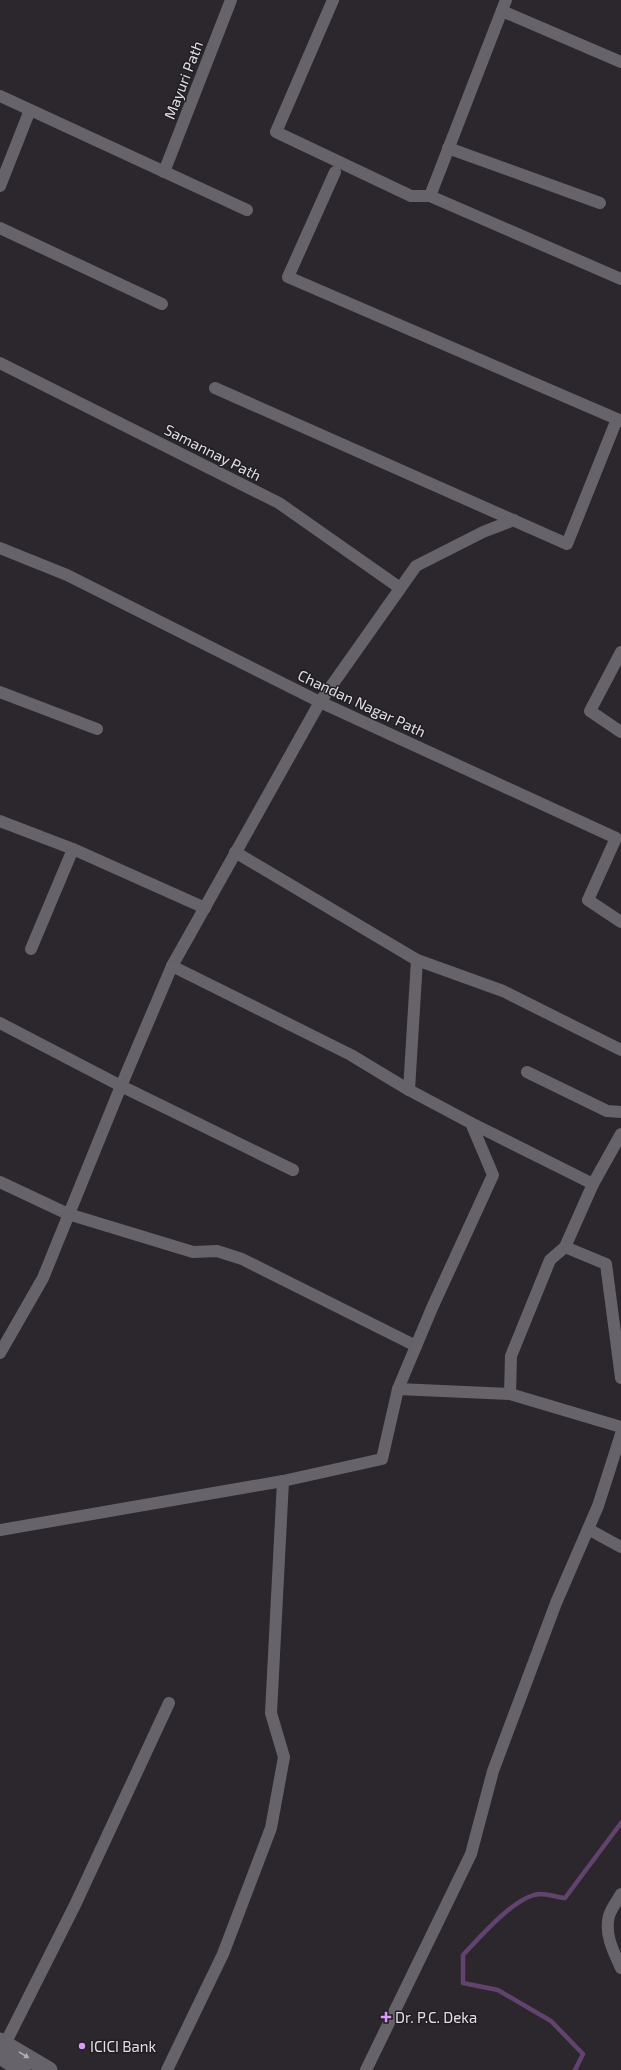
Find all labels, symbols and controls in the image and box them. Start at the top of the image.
street label: Mayuri Path [160,38,206,122]
street label: Samannay Path [162,420,264,484]
street label: Chandan Nagar Path [295,665,429,741]
place label: Dr. P.C. Deka [395,2008,477,2026]
marker: Dr. P.C. Deka [380,2011,392,2023]
place label: ICICI Bank [90,2037,156,2055]
marker: ICICI Bank [77,2041,87,2051]
one-way arrow [18,2052,30,2059]

